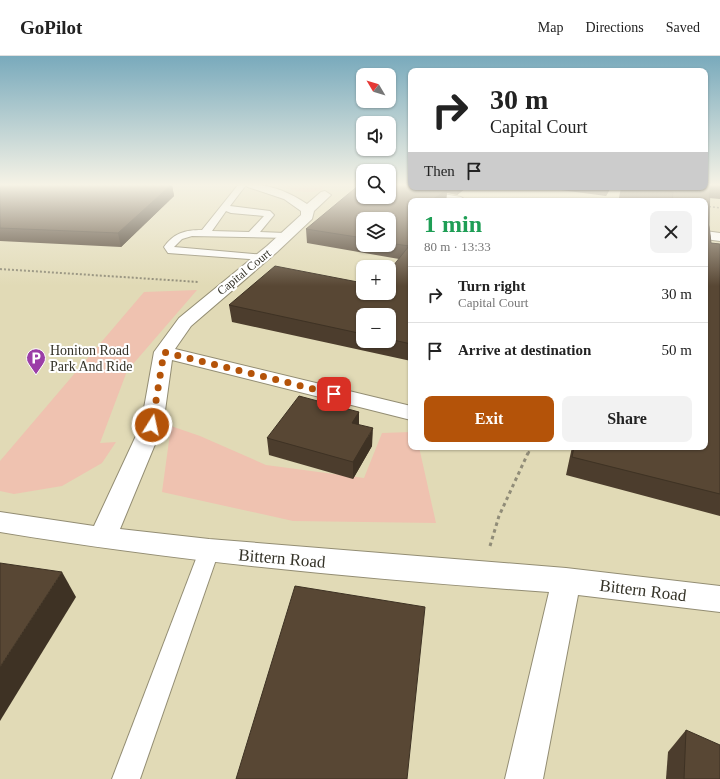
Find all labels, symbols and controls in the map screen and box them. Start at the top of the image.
text: GoPilot [20,17,82,38]
text: Map [538,20,563,35]
text: Directions [585,20,644,35]
text: Saved [666,20,700,35]
north arrow [356,68,396,108]
map controls [356,68,396,348]
icon: right [424,84,476,136]
text: 30 m [490,84,548,115]
button: sound [356,116,396,156]
text: Capital Court [490,117,588,137]
icon: arrive [463,160,485,182]
text: Then [424,163,455,179]
button: search [356,164,396,204]
text: 1 min [424,211,482,237]
button: close [650,211,692,253]
button: layers [356,212,396,252]
text: 80 m · 13:33 [424,239,491,254]
street label: Capital Court [214,246,274,298]
button: + [356,260,396,300]
text: Turn right [458,278,525,294]
icon: right [424,284,446,306]
text: 30 m [662,286,692,302]
text: Capital Court [458,295,528,310]
button: − [356,308,396,348]
icon: arrive [424,340,446,362]
text: Arrive at destination [458,342,591,358]
text: 50 m [662,342,692,358]
place label: Honiton Road Park And Ride [50,343,132,374]
parking icon: Honiton Road Park And Ride [25,347,47,375]
pin [317,377,351,411]
icon: arrive [323,383,345,405]
button: Exit [424,396,554,442]
button: Share [562,396,692,442]
position arrow [131,404,173,446]
street label: Bittern Road [238,545,327,572]
street label: Bittern Road [598,576,688,605]

